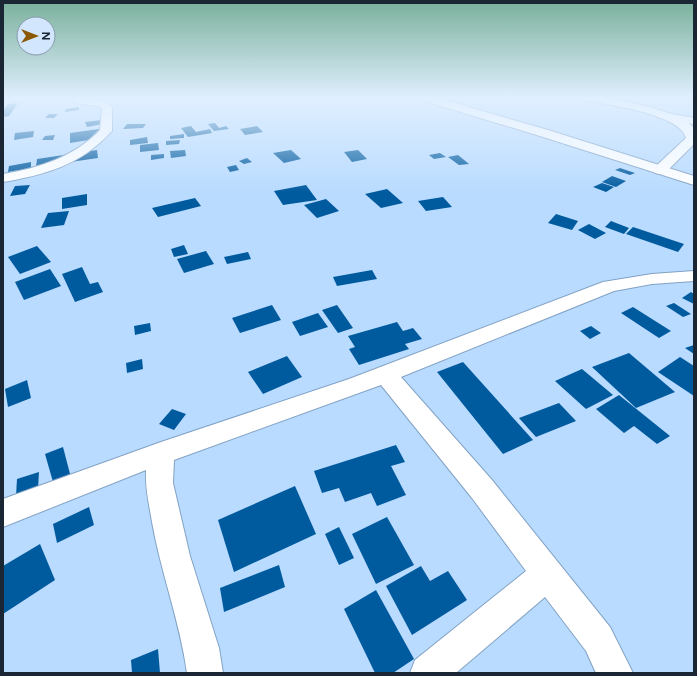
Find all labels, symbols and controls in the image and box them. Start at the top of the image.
north arrow [16,16,56,56]
text: N [39,32,52,40]

